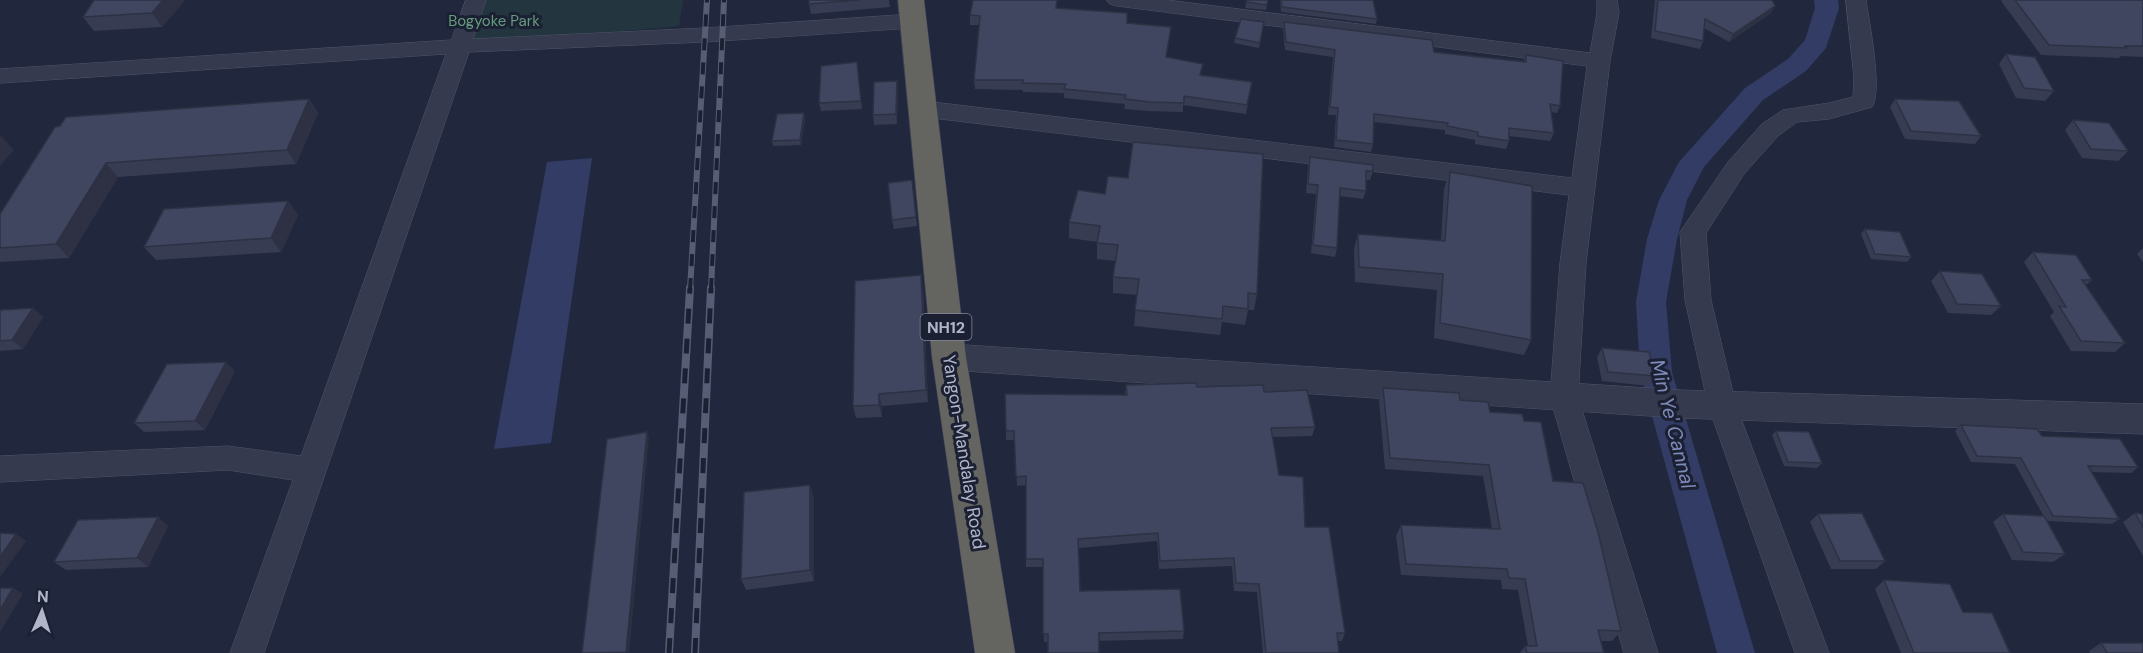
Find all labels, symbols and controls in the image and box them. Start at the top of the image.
park label: Bogyoke Park [448,11,540,31]
road number: NH12 [920,314,972,340]
street label: Yangon-Mandalay Road [937,353,991,551]
water label: Min Ye' Cannal [1644,357,1702,492]
north arrow [12,581,72,641]
text: N [36,586,49,607]

